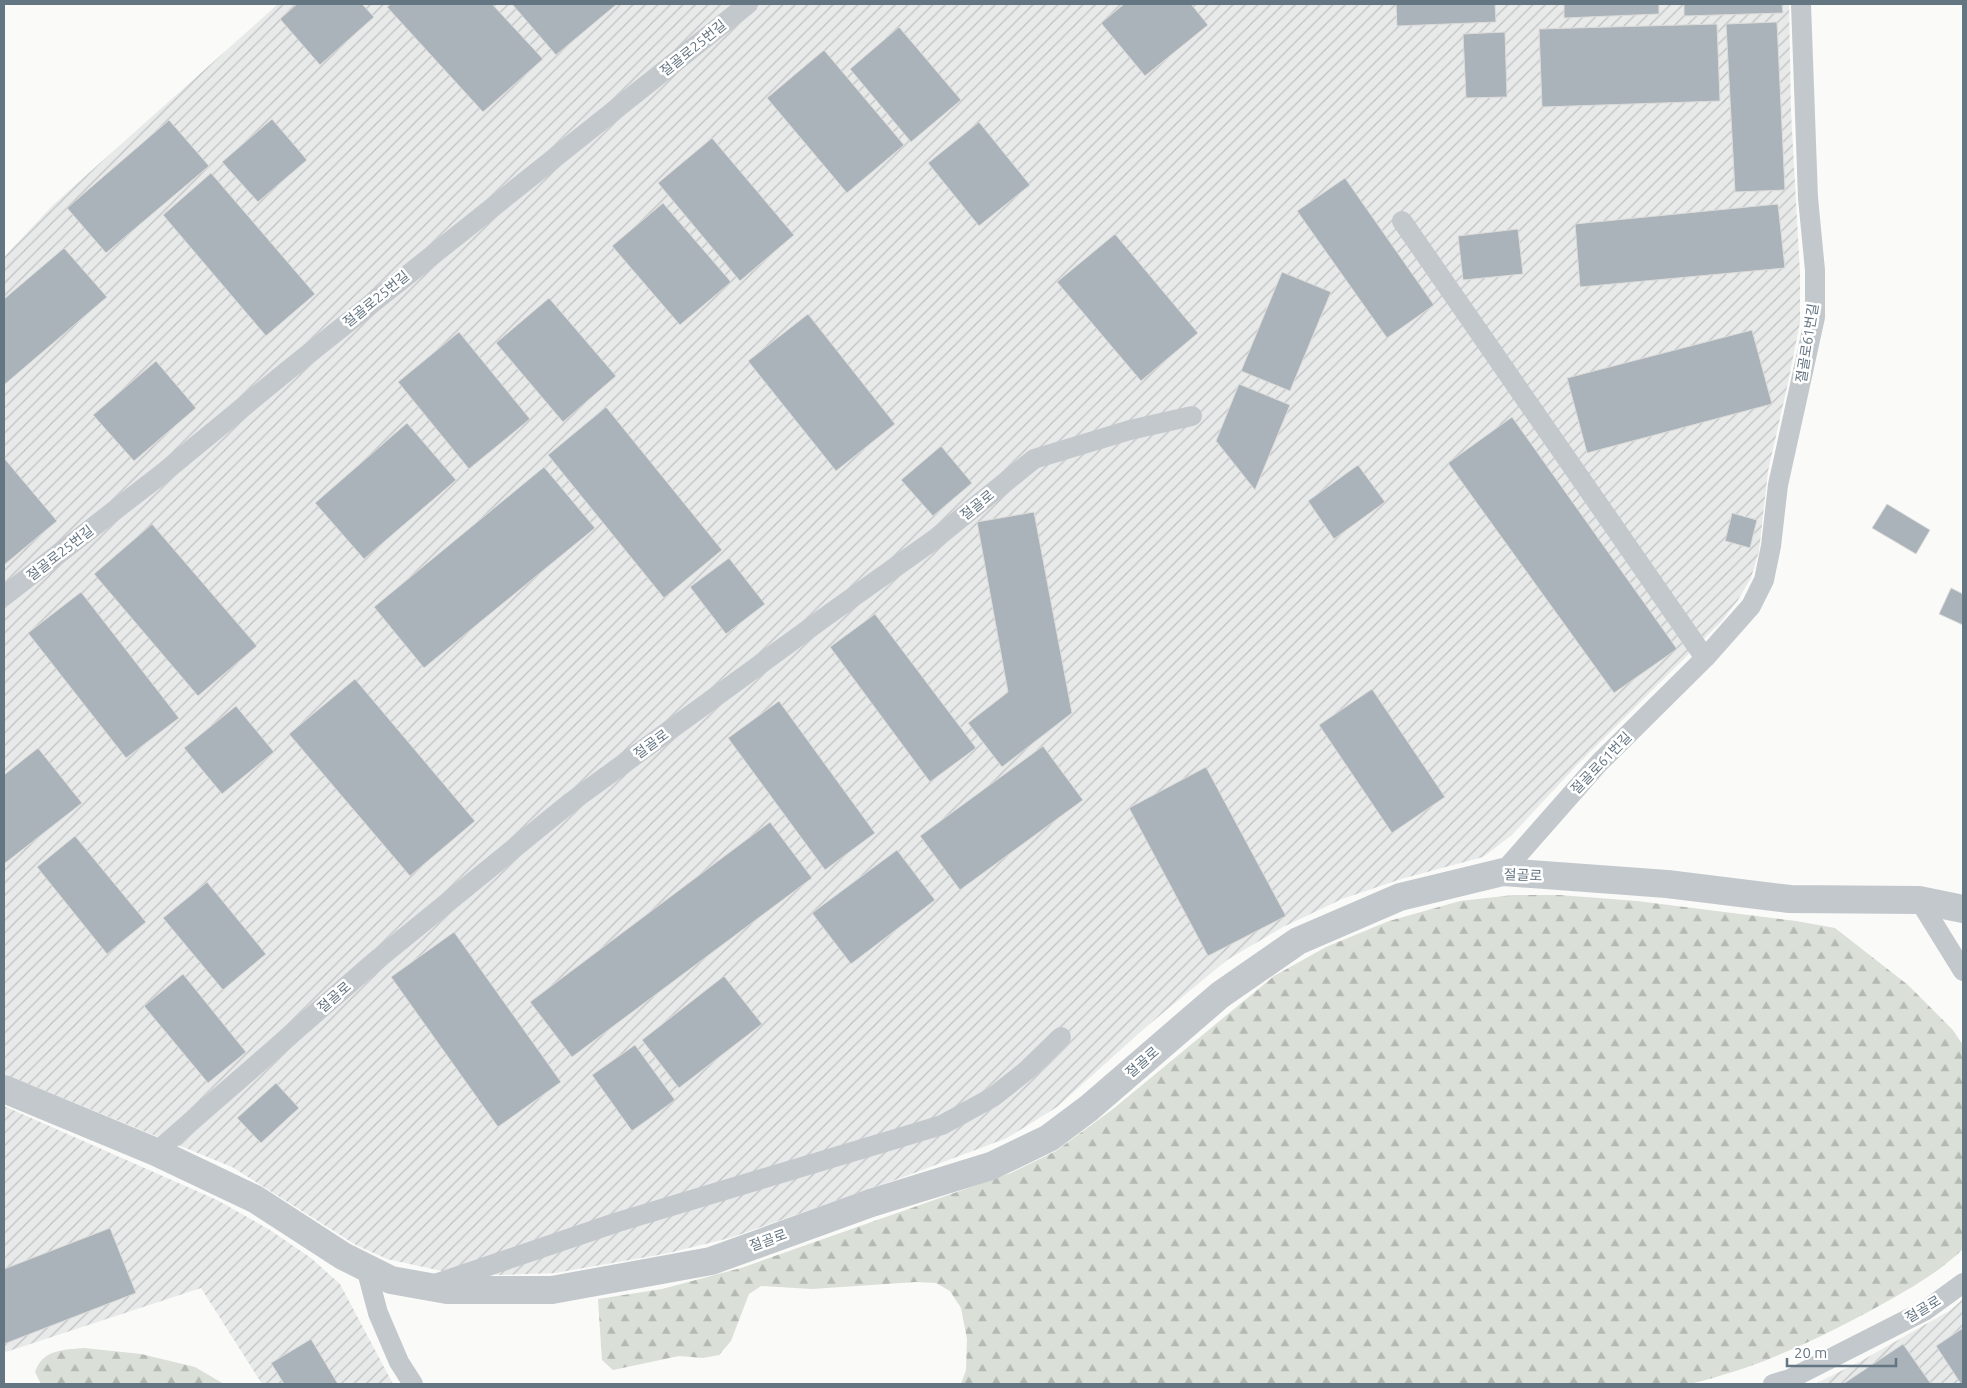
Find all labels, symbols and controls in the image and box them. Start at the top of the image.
street label: 절골로25번길 [657,17,729,79]
street label: 절골로25번길 [340,268,412,330]
street label: 절골로61번길 [1793,302,1821,384]
street label: 절골로 [957,487,997,523]
street label: 절골로25번길 [23,522,97,584]
street label: 절골로 [631,726,671,762]
street label: 절골로61번길 [1567,729,1635,797]
street label: 절골로 [1503,866,1543,884]
street label: 절골로 [314,978,354,1016]
street label: 절골로 [1122,1043,1162,1081]
street label: 절골로 [747,1226,789,1254]
street label: 절골로 [1902,1292,1944,1326]
scale bar [1787,1336,1896,1368]
text: 20 m [1794,1344,1827,1361]

